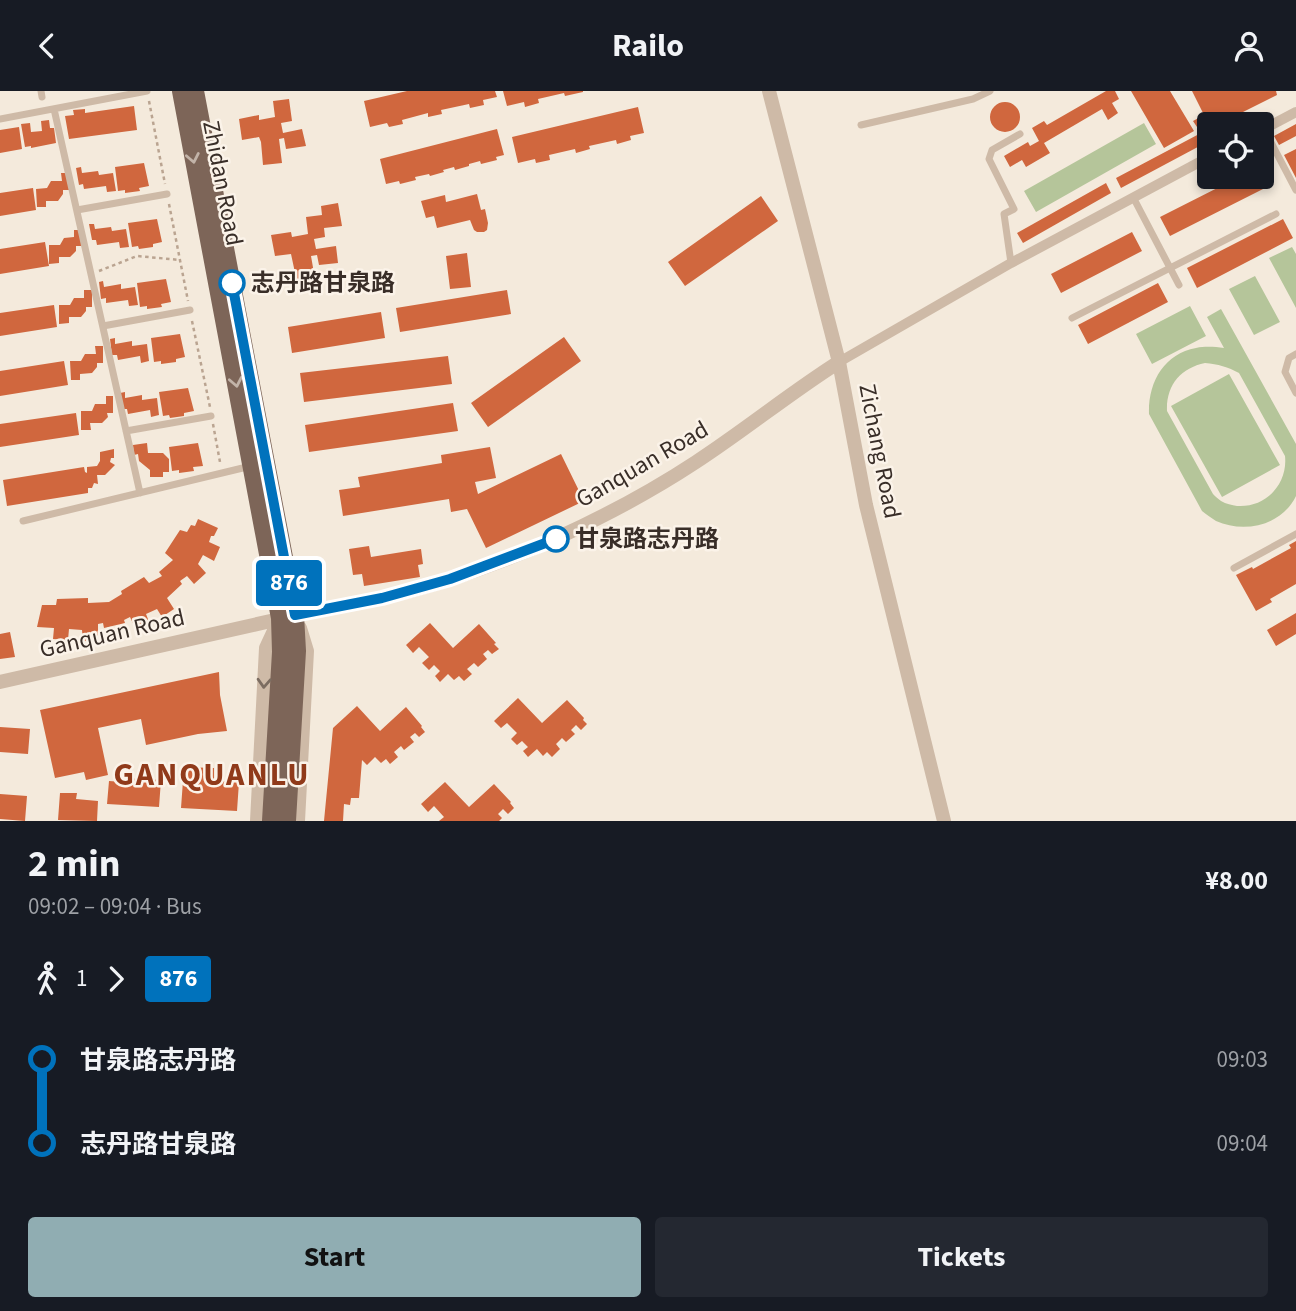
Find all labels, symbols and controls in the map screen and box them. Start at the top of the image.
text: Railo [612,23,684,69]
icon: back [28,27,66,65]
icon: person [1230,27,1268,65]
map controls [1197,112,1274,189]
button: locate [1197,112,1274,189]
street label: Zhidan Road [193,118,252,249]
one-way arrow [185,152,200,164]
place label: 志丹路甘泉路 [251,266,395,301]
marker: 志丹路甘泉路 [219,270,245,296]
one-way arrow [227,376,242,388]
street label: Zichang Road [849,381,910,521]
street label: Ganquan Road [569,412,715,517]
place label: 甘泉路志丹路 [575,522,719,557]
marker: 甘泉路志丹路 [543,526,569,552]
line badge: 876 [249,560,329,606]
text: 876 [270,565,308,600]
street label: Ganquan Road [36,600,188,667]
one-way arrow [256,678,271,689]
district label: GANQUANLU [114,752,310,798]
text: 2 min [28,837,120,891]
text: ¥8.00 [1205,862,1268,899]
text: 09:02 – 09:04 · Bus [28,890,202,923]
icon: walk [28,960,66,998]
icon: forward [97,960,135,998]
text: 876 [159,961,197,996]
text: 1 [76,962,87,995]
text: 甘泉路志丹路 [80,1042,236,1079]
text: 09:03 [1217,1043,1268,1076]
text: 志丹路甘泉路 [80,1126,236,1163]
text: 09:04 [1217,1127,1268,1160]
button: Start [28,1217,641,1297]
button: Tickets [655,1217,1268,1297]

